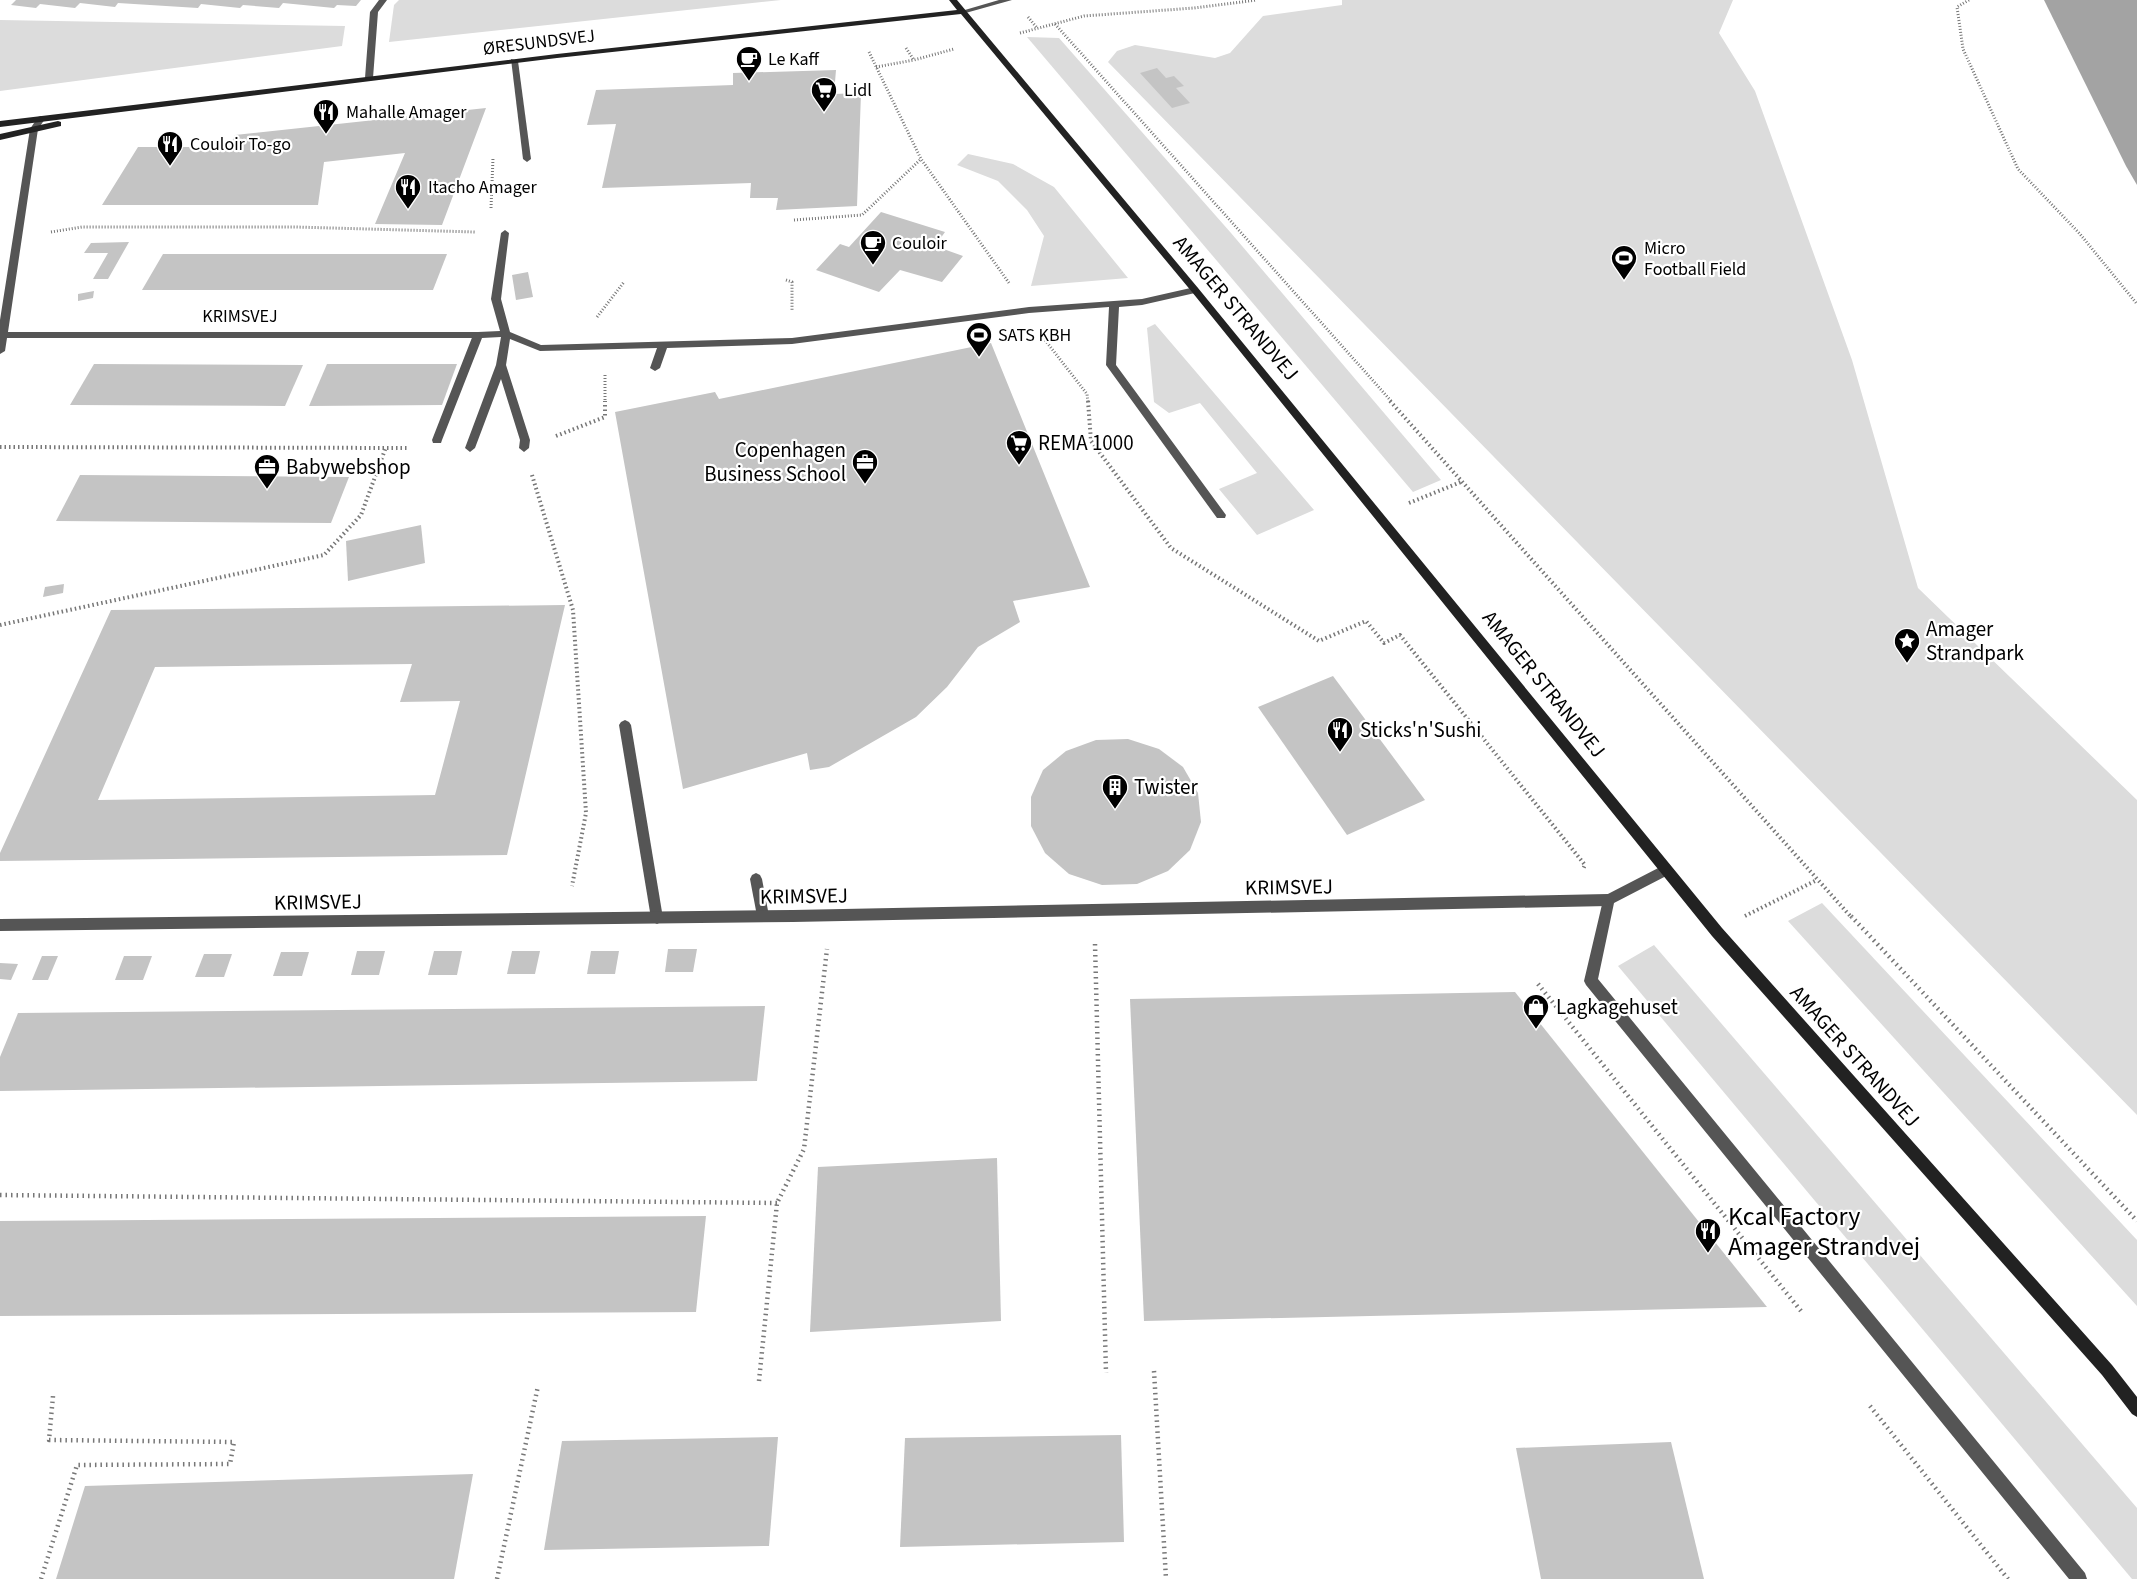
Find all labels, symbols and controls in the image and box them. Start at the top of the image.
street label: ØRESUNDSVEJ [482,23,596,62]
cafe icon: Le Kaff [734,44,764,82]
place label: Le Kaff [768,47,820,72]
supermarket icon: Lidl [809,75,839,113]
place label: Lidl [844,78,872,103]
restaurant icon: Mahalle Amager [311,97,341,135]
place label: Mahalle Amager [346,100,467,125]
restaurant icon: Couloir To-go [155,129,185,167]
place label: Couloir To-go [190,132,291,157]
restaurant icon: Itacho Amager [393,172,423,210]
place label: Itacho Amager [428,175,537,200]
cafe icon: Couloir [858,228,888,266]
street label: AMAGER STRANDVEJ [1166,229,1306,387]
place label: Couloir [892,231,948,256]
place label: Micro Football Field [1644,236,1746,282]
sports icon: Micro Football Field [1609,243,1639,281]
street label: KRIMSVEJ [202,304,278,329]
sports icon: SATS KBH [964,320,994,358]
place label: SATS KBH [998,323,1071,348]
supermarket icon: REMA 1000 [1004,428,1034,466]
place label: REMA 1000 [1038,428,1134,458]
place label: Copenhagen Business School [704,435,846,489]
office icon: Copenhagen Business School [850,447,880,485]
office icon: Babywebshop [252,452,282,490]
place label: Babywebshop [286,452,411,482]
street label: AMAGER STRANDVEJ [1475,604,1613,764]
place label: Amager Strandpark [1926,614,2025,668]
place icon: Amager Strandpark [1892,626,1922,664]
restaurant icon: Sticks'n'Sushi [1325,715,1355,753]
place label: Sticks'n'Sushi [1360,715,1482,745]
building icon: Twister [1100,772,1130,810]
place label: Twister [1134,772,1198,802]
street label: KRIMSVEJ [1245,871,1333,903]
street label: KRIMSVEJ [760,880,848,912]
street label: KRIMSVEJ [274,886,362,918]
street label: AMAGER STRANDVEJ [1783,978,1927,1134]
shop icon: Lagkagehuset [1521,992,1551,1030]
place label: Lagkagehuset [1556,992,1678,1022]
place label: Kcal Factory Amager Strandvej [1728,1198,1920,1265]
restaurant icon: Kcal Factory Amager Strandvej [1693,1216,1723,1254]

